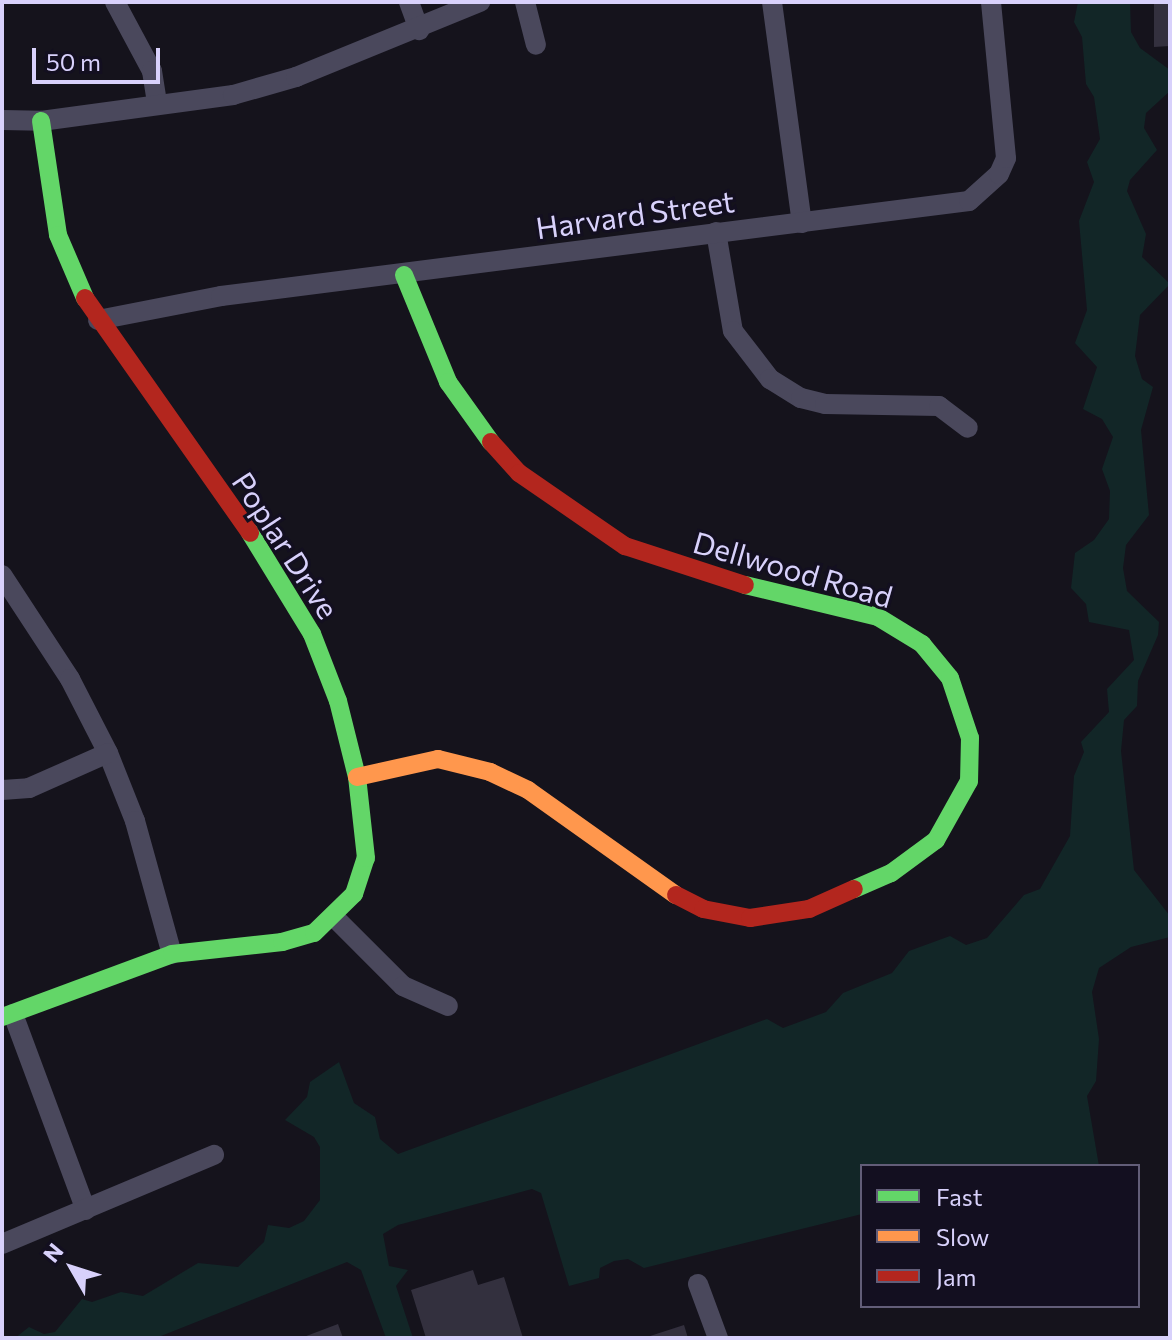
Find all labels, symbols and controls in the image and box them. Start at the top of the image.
scale bar [36,32,164,82]
text: 50 m [46,47,101,76]
street label: Harvard Street [533,182,737,246]
street label: Poplar Drive [225,465,347,625]
street label: Dellwood Road [689,523,897,615]
legend [860,1164,1140,1308]
text: Fast [936,1182,983,1211]
text: Slow [936,1222,989,1251]
north arrow [32,1228,112,1308]
text: N [37,1238,69,1267]
text: Jam [936,1262,976,1291]

